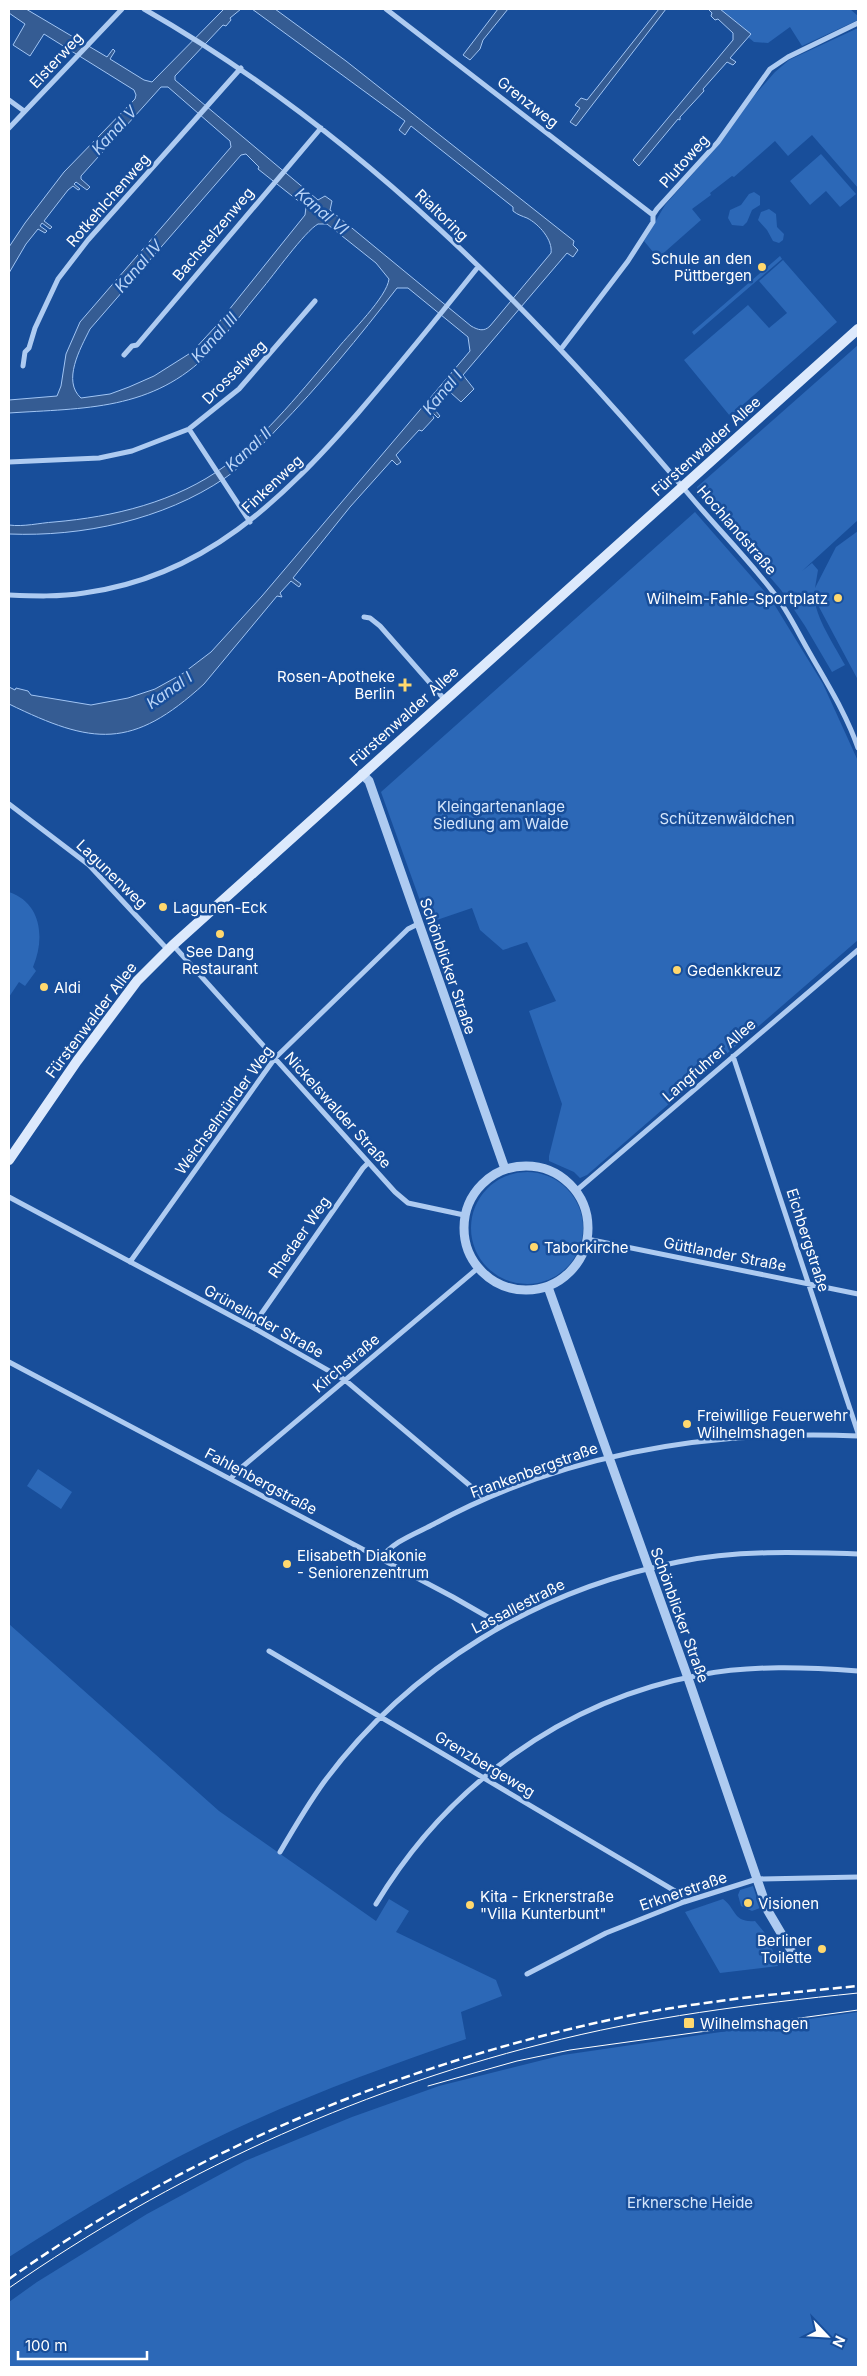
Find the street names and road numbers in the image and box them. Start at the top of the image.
street label: Elsterweg [25,28,87,92]
street label: Grenzweg [494,72,562,132]
street label: Plutoweg [655,130,713,192]
street label: Rotkehlchenweg [62,149,154,251]
street label: Bachstelzenweg [168,183,258,285]
street label: Rialtoring [411,185,473,245]
street label: Drosselweg [198,336,270,408]
street label: Fürstenwalder Allee [647,392,765,500]
street label: Finkenweg [237,451,307,517]
street label: Hochlandstraße [693,481,781,579]
street label: Fürstenwalder Allee [345,662,463,770]
street label: Lagunenweg [73,835,151,913]
street label: Schönblicker Straße [416,895,480,1037]
street label: Fürstenwalder Allee [41,958,141,1082]
street label: Langfuhrer Allee [658,1014,760,1106]
street label: Weichselmünder Weg [171,1042,277,1178]
street label: Nickelswalder Straße [281,1048,395,1172]
street label: Eichbergstraße [782,1186,834,1294]
street label: Rhedaer Weg [264,1192,334,1282]
street label: Güttlander Straße [662,1233,788,1275]
street label: Grünelinder Straße [201,1280,327,1362]
street label: Kirchstraße [309,1329,383,1397]
street label: Frankenbergstraße [468,1438,600,1502]
street label: Fahlenbergstraße [202,1443,320,1519]
street label: Schönblicker Straße [647,1545,713,1685]
street label: Lassallestraße [468,1574,568,1638]
street label: Grenzbergeweg [431,1727,539,1801]
street label: Erknerstraße [637,1867,729,1915]

